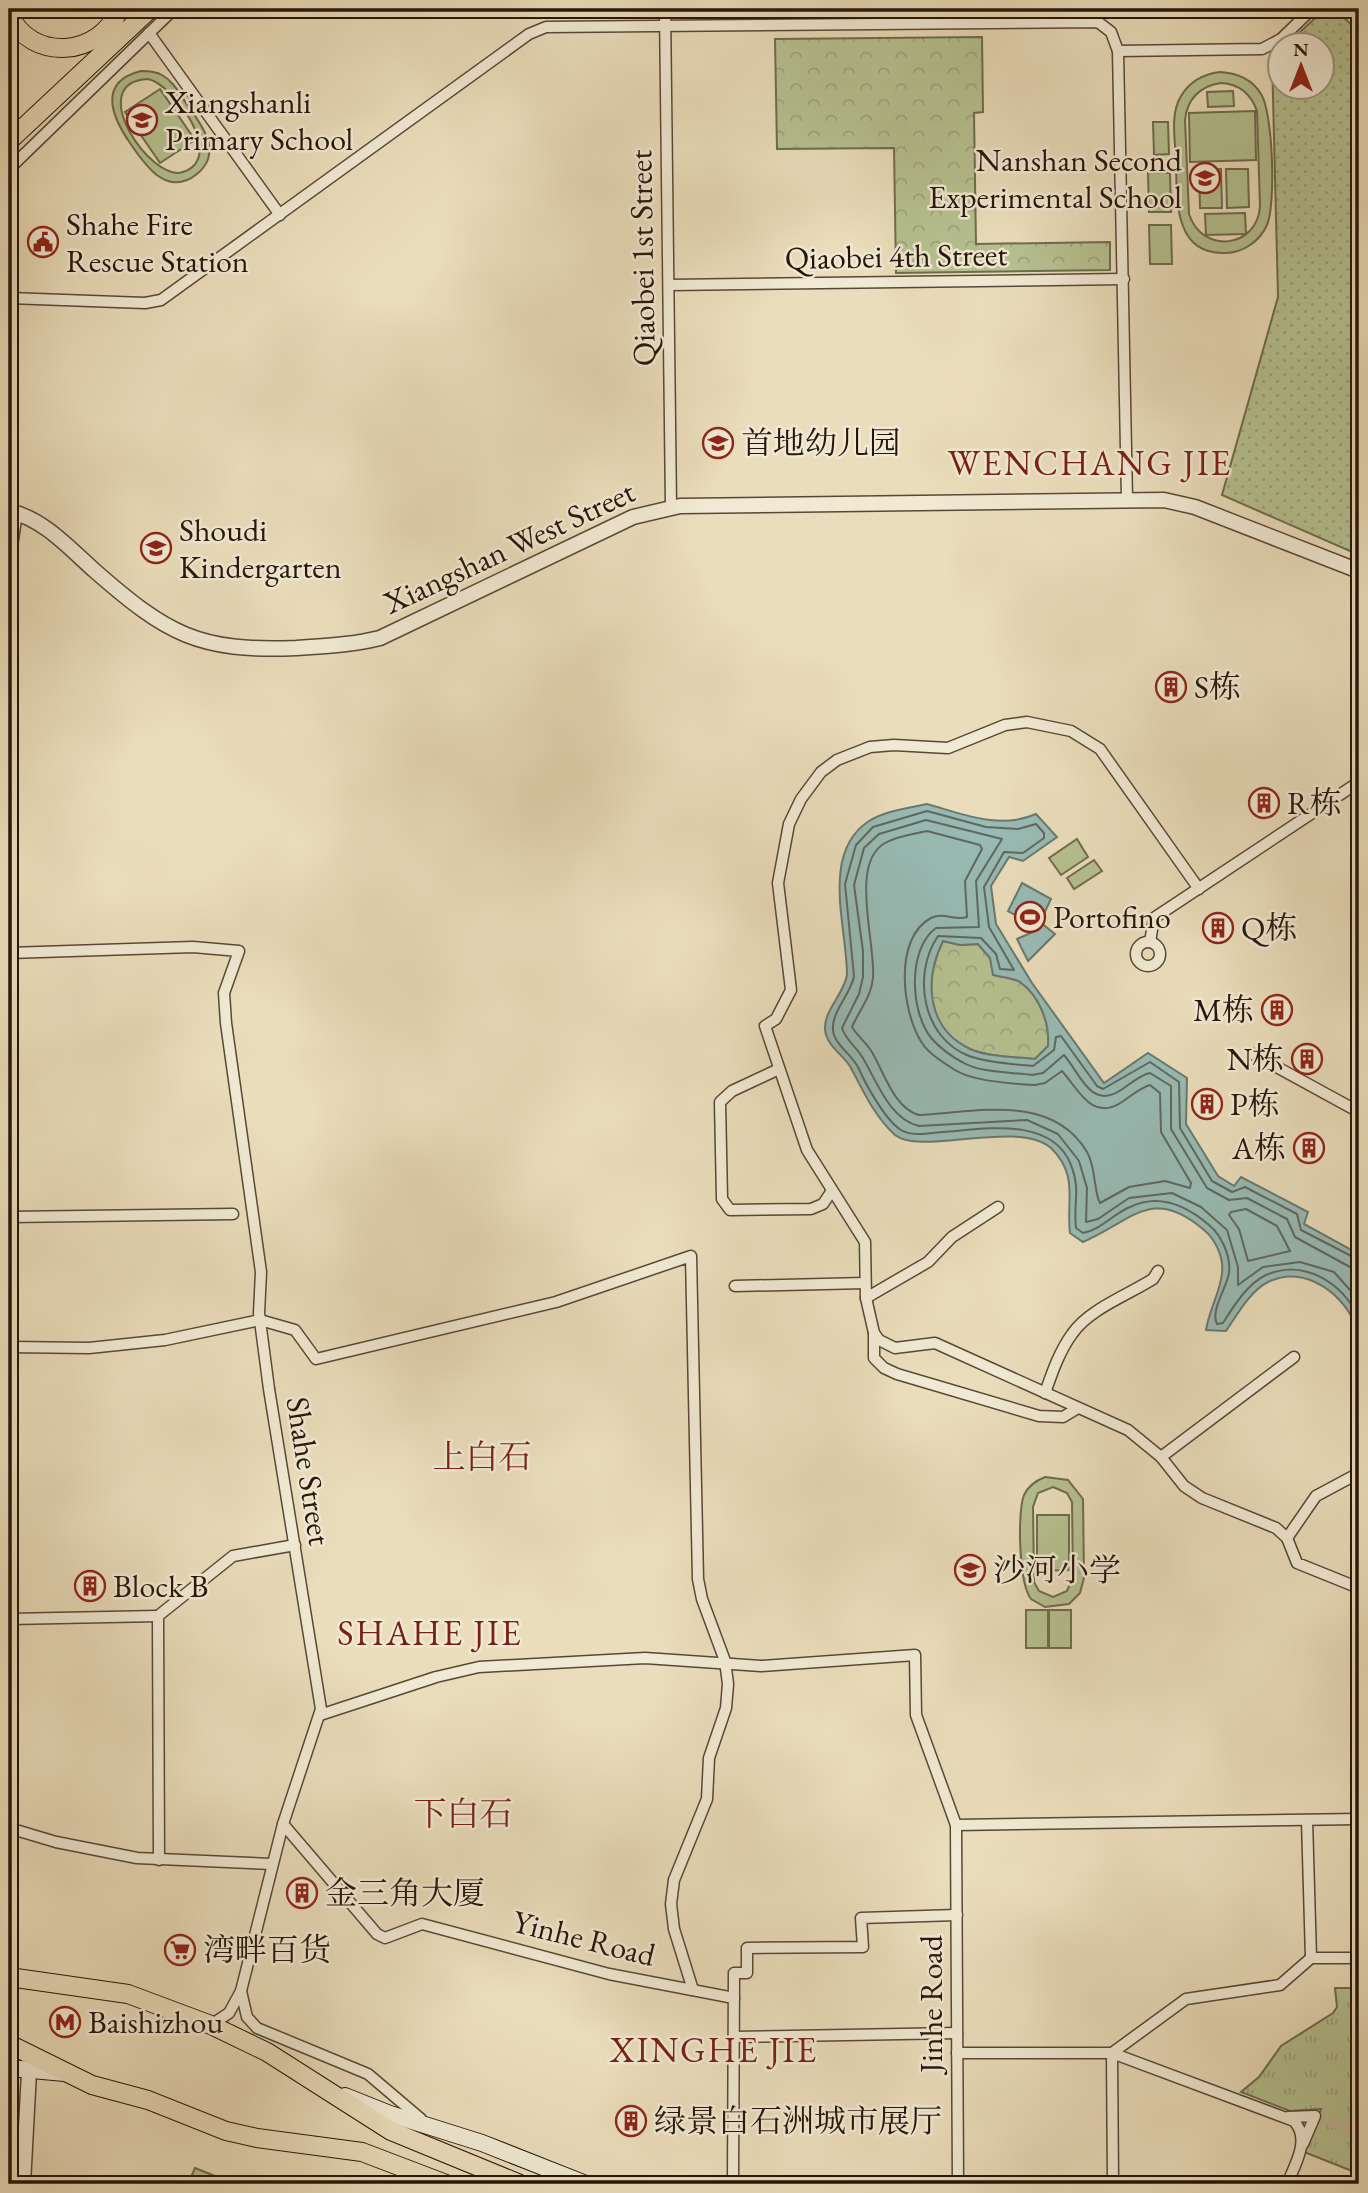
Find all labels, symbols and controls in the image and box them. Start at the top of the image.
north arrow [1266,32,1336,102]
text: N [1293,37,1309,62]
place label: Xiangshanli Primary School [164,81,354,160]
school or university icon: Xiangshanli Primary School [125,103,159,137]
place label: Nanshan Second Experimental School [928,139,1183,218]
street label: Qiaobei 1st Street [619,149,665,367]
school or university icon: Nanshan Second Experimental School [1188,161,1222,195]
place label: Shahe Fire Rescue Station [66,203,249,282]
public building icon: Shahe Fire Rescue Station [26,225,60,259]
street label: Qiaobei 4th Street [784,233,1008,279]
place label: 首地幼儿园 [741,422,901,464]
school or university icon: 首地幼儿园 [701,426,735,460]
district label: WENCHANG JIE [948,440,1232,485]
street label: Xiangshan West Street [376,470,641,624]
place label: Shoudi Kindergarten [179,509,342,588]
school or university icon: Shoudi Kindergarten [139,531,173,565]
place label: S栋 [1194,666,1241,708]
building icon: S栋 [1154,670,1188,704]
place label: R栋 [1287,782,1342,824]
building icon: R栋 [1247,786,1281,820]
place label: Portofino [1053,896,1171,938]
sports icon: Portofino [1013,900,1047,934]
place label: Q栋 [1241,907,1297,949]
building icon: Q栋 [1201,911,1235,945]
place label: M栋 [1193,989,1254,1031]
building icon: M栋 [1260,993,1294,1027]
place label: N栋 [1227,1038,1284,1080]
building icon: N栋 [1290,1042,1324,1076]
place label: P栋 [1230,1083,1280,1125]
building icon: P栋 [1190,1087,1224,1121]
place label: A栋 [1231,1127,1286,1169]
building icon: A栋 [1292,1131,1326,1165]
street label: Shahe Street [277,1394,341,1548]
district label: 上白石 [433,1435,532,1478]
place label: 沙河小学 [993,1549,1121,1591]
school or university icon: 沙河小学 [953,1553,987,1587]
place label: Block B [113,1565,209,1607]
building icon: Block B [73,1569,107,1603]
district label: SHAHE JIE [337,1610,523,1655]
district label: 下白石 [414,1792,513,1835]
place label: 金三角大厦 [325,1872,485,1914]
building icon: 金三角大厦 [285,1876,319,1910]
street label: Yinhe Road [508,1900,660,1976]
place label: 湾畔百货 [203,1929,331,1971]
supermarket icon: 湾畔百货 [163,1933,197,1967]
street label: Jinhe Road [910,1934,952,2076]
place label: Baishizhou [88,2001,223,2043]
metro station icon: Baishizhou [48,2005,82,2039]
district label: XINGHE JIE [609,2027,818,2072]
place label: 绿景白石洲城市展厅 [654,2100,942,2142]
building icon: 绿景白石洲城市展厅 [614,2104,648,2138]

